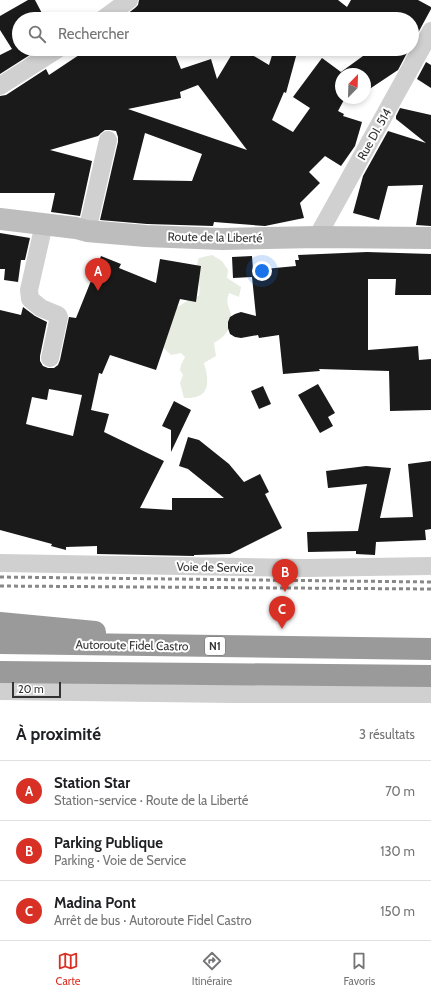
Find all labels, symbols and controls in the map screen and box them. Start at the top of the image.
search box [12,12,419,56]
icon: search [26,23,48,45]
text: Rechercher [58,25,129,43]
north arrow [335,68,371,104]
street label: Rue DI. 514 [354,106,394,162]
street label: Route de la Liberté [167,229,263,245]
pin: A [85,258,111,291]
your location [252,261,272,281]
street label: Voie de Service [176,559,254,575]
pin: B [272,559,298,592]
pin: C [269,596,295,629]
street label: Autoroute Fidel Castro [75,637,189,653]
road number: N1 [205,637,225,655]
scale bar [12,680,61,699]
text: 20 m [18,682,44,696]
text: À proximité [16,724,101,744]
text: 3 résultats [359,726,415,742]
text: Station Star [54,774,130,792]
text: A [25,783,33,799]
text: 70 m [385,783,415,799]
text: Station-service · Route de la Liberté [54,792,248,808]
text: Parking Publique [54,834,163,852]
text: B [25,843,33,859]
text: 130 m [380,843,415,859]
text: Parking · Voie de Service [54,852,186,868]
text: Madina Pont [54,894,136,912]
text: C [25,903,33,919]
text: 150 m [380,903,415,919]
text: Arrêt de bus · Autoroute Fidel Castro [54,912,252,928]
tab: Carte [56,950,80,988]
tab: Itinéraire [192,950,232,988]
tab: Favoris [343,950,375,988]

